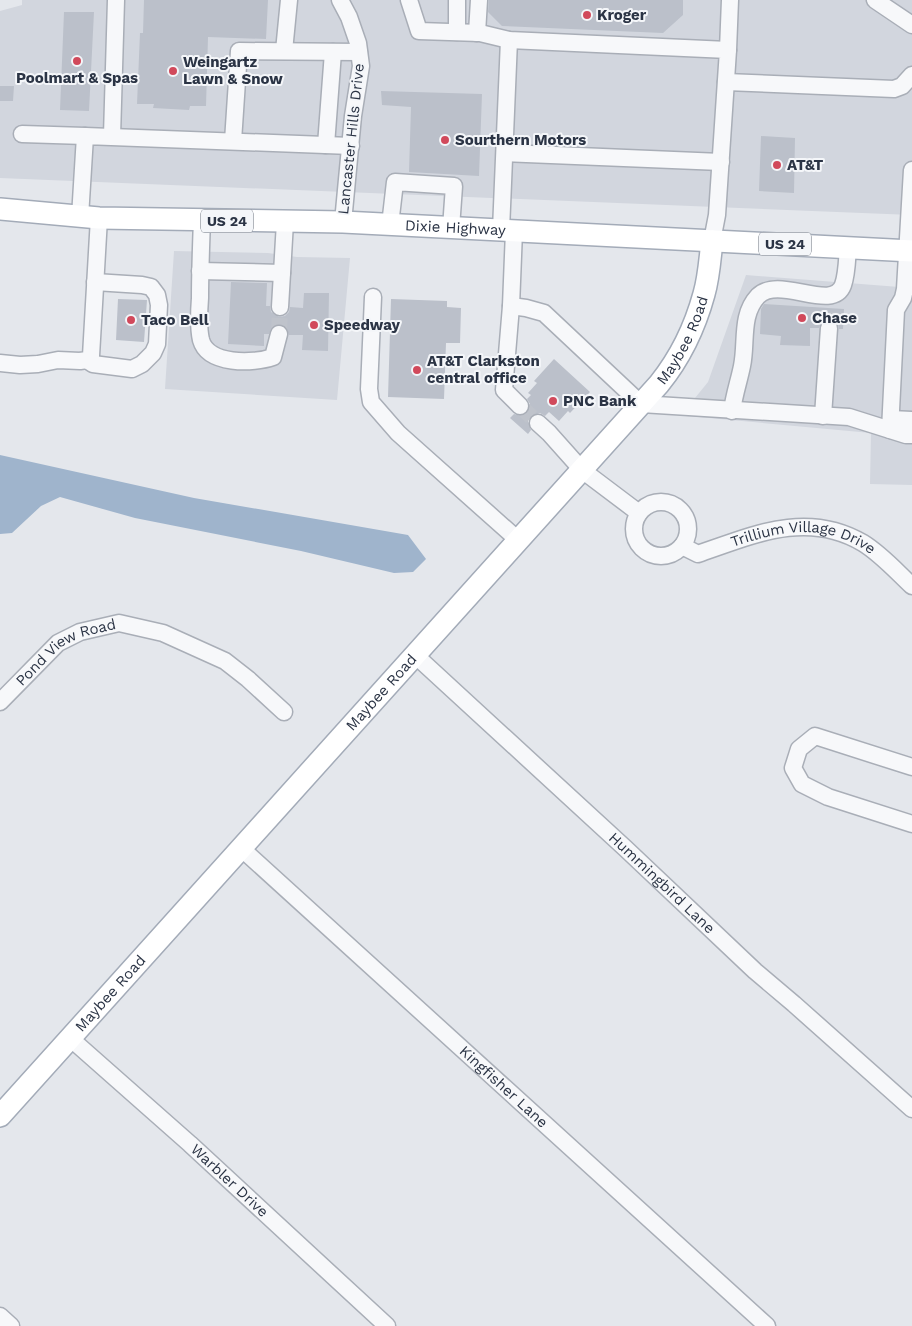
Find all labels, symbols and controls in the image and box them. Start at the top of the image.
place label: Kroger [597,6,647,24]
marker: Kroger [581,9,593,21]
place label: Weingartz Lawn & Snow [183,53,283,88]
marker: Poolmart & Spas [71,55,83,67]
street label: Lancaster Hills Drive [334,63,368,215]
marker: Weingartz Lawn & Snow [167,65,179,77]
place label: Poolmart & Spas [16,69,138,87]
place label: Sourthern Motors [455,131,586,149]
marker: Sourthern Motors [439,134,451,146]
place label: AT&T [787,156,824,174]
marker: AT&T [771,159,783,171]
road number: US 24 [201,210,253,232]
street label: Dixie Highway [405,216,507,239]
road number: US 24 [759,232,811,255]
street label: Maybee Road [653,294,712,388]
place label: Chase [812,309,857,327]
place label: Taco Bell [141,311,209,329]
marker: Chase [796,312,808,324]
marker: Taco Bell [125,314,137,326]
place label: Speedway [324,316,400,334]
marker: Speedway [308,319,320,331]
place label: AT&T Clarkston central office [427,352,540,387]
marker: AT&T Clarkston central office [411,364,423,376]
place label: PNC Bank [563,392,637,410]
marker: PNC Bank [547,395,559,407]
street label: Trillium Village Drive [728,518,879,558]
street label: Pond View Road [12,615,118,690]
street label: Maybee Road [342,650,421,734]
street label: Hummingbird Lane [605,829,719,937]
street label: Maybee Road [71,951,150,1035]
street label: Kingfisher Lane [456,1042,552,1131]
street label: Warbler Drive [187,1140,272,1221]

